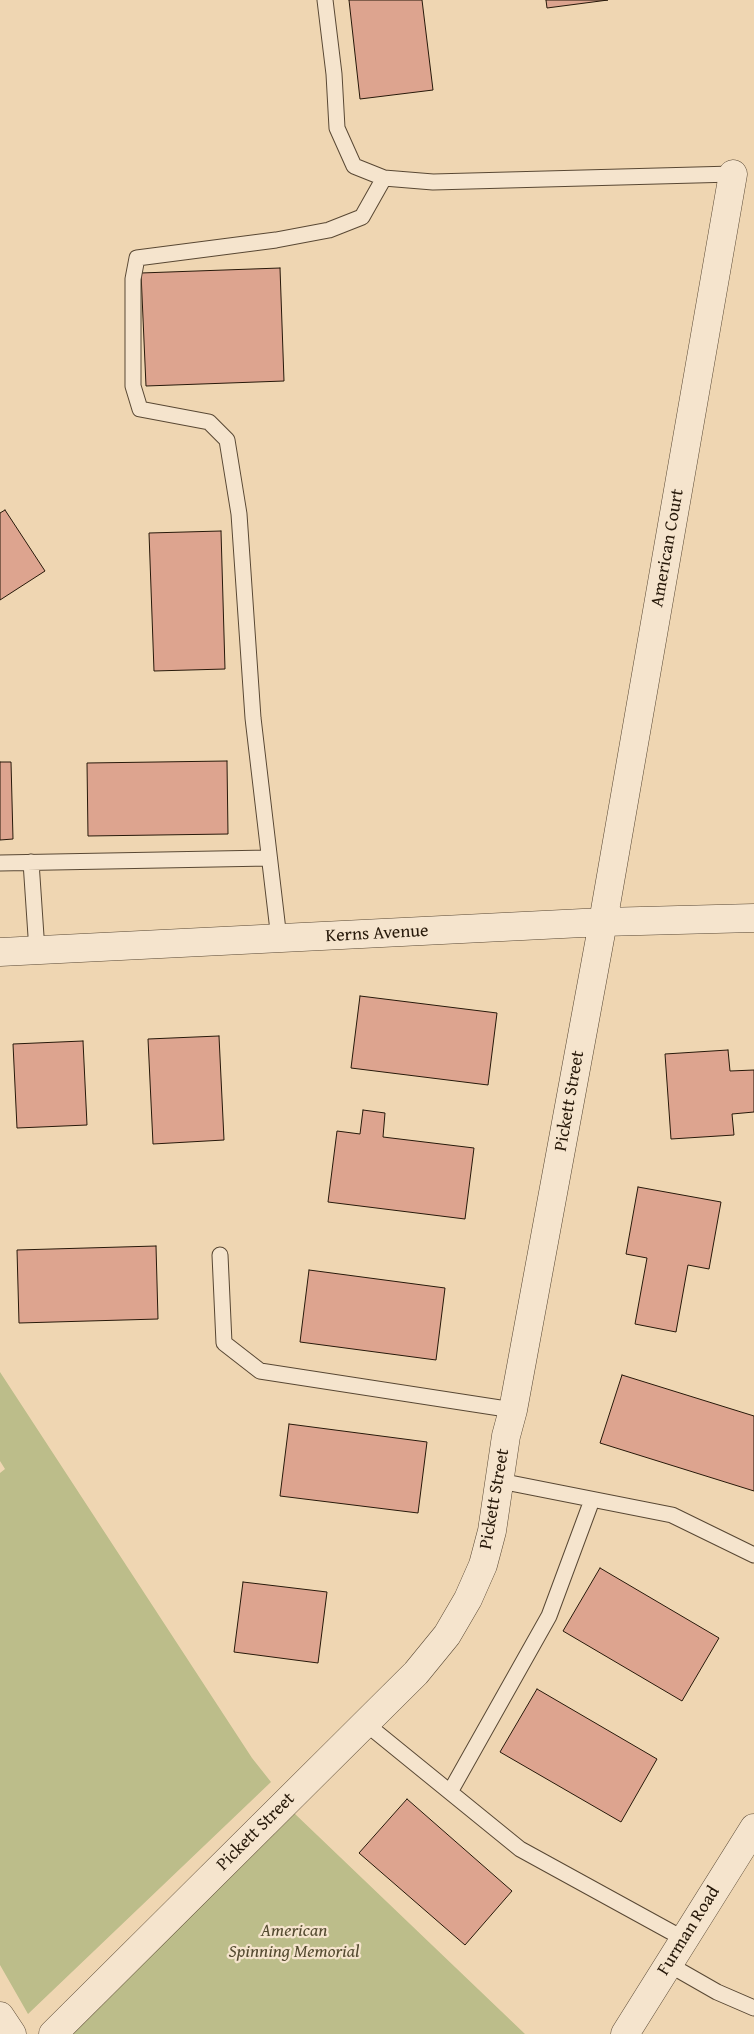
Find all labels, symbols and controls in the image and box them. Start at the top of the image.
street label: American Court [647,487,689,609]
street label: Kerns Avenue [325,921,429,947]
street label: Pickett Street [551,1049,589,1153]
street label: Pickett Street [476,1447,514,1551]
street label: Pickett Street [212,1788,300,1876]
street label: Furman Road [653,1883,725,1979]
park label: American Spinning Memorial [229,1920,359,1962]

